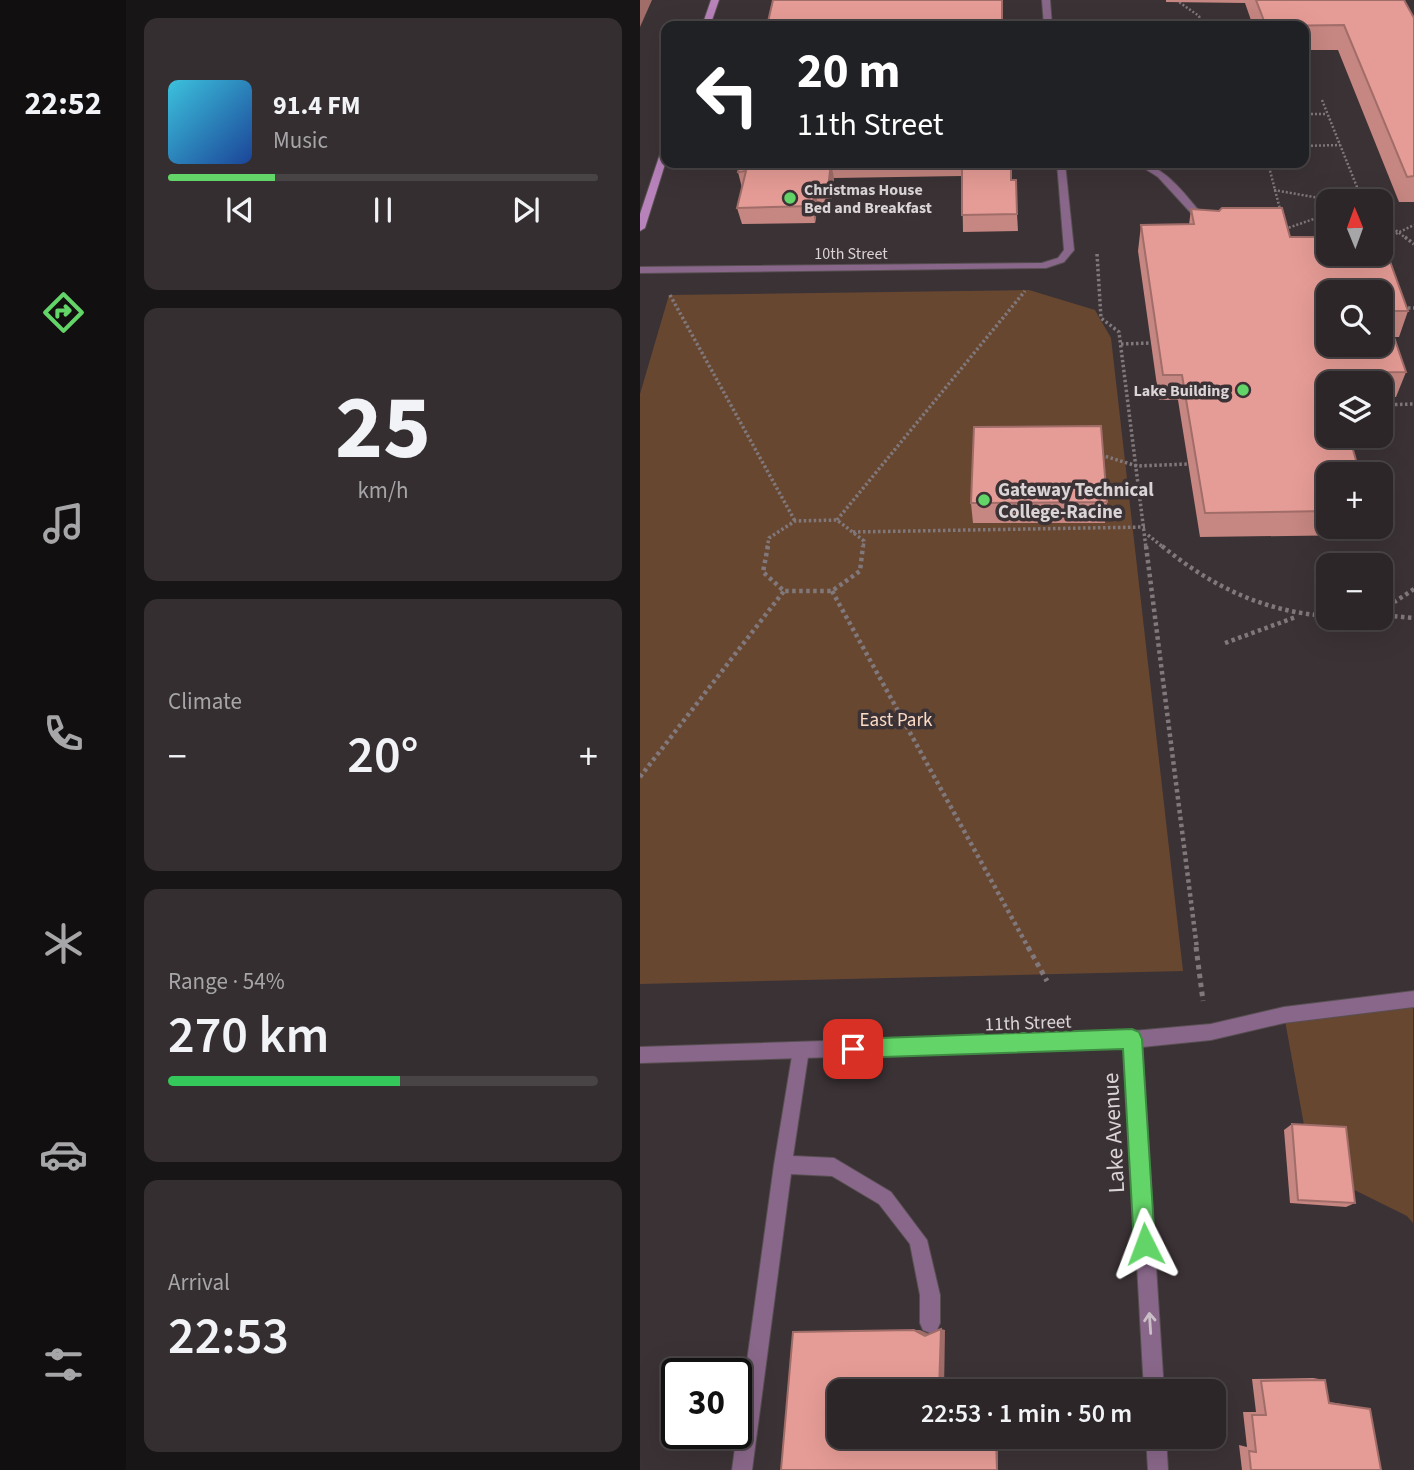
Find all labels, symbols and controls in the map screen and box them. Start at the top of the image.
text: 20 m [797,37,901,107]
icon: left [682,49,773,140]
text: 22:52 [24,81,102,127]
text: 91.4 FM [273,87,361,124]
text: 11th Street [797,102,944,148]
text: Music [273,124,328,157]
place label: Christmas House Bed and Breakfast [804,179,932,219]
north arrow [1316,189,1392,266]
map controls [1316,189,1393,630]
marker: Christmas House Bed and Breakfast [782,190,798,206]
icon: previous [221,191,259,229]
icon: pause [364,191,402,229]
icon: next [507,191,545,229]
street label: 10th Street [814,243,888,265]
button: search [1316,280,1393,357]
icon: directions [39,288,88,337]
text: 25 [335,364,431,493]
button: layers [1316,371,1393,448]
place label: Lake Building [1133,380,1229,402]
marker: Lake Building [1235,382,1251,398]
button: + [1316,462,1393,539]
text: km/h [357,474,409,507]
place label: Gateway Technical College-Racine [998,477,1154,526]
marker: Gateway Technical College-Racine [976,492,992,508]
icon: music [39,499,88,548]
button: − [1316,553,1393,630]
text: Climate [168,685,242,718]
park label: East Park [860,707,933,734]
icon: phone [39,709,88,758]
text: 20° [347,719,419,793]
text: − [168,730,187,784]
text: + [579,730,598,784]
icon: climate [39,919,88,968]
text: Range · 54% [168,965,285,998]
text: 270 km [168,999,329,1073]
street label: 11th Street [984,1008,1073,1039]
pin [823,1019,883,1079]
icon: arrive [834,1030,872,1068]
street label: Lake Avenue [1094,1072,1133,1194]
icon: car [39,1130,88,1179]
position arrow [1108,1207,1182,1281]
text: Arrival [168,1266,230,1299]
text: 22:53 [168,1300,289,1374]
one-way arrow [1143,1312,1156,1335]
icon: filters [39,1340,88,1389]
speed limit sign: 30 [661,1358,752,1449]
text: 22:53 · 1 min · 50 m [921,1395,1132,1432]

